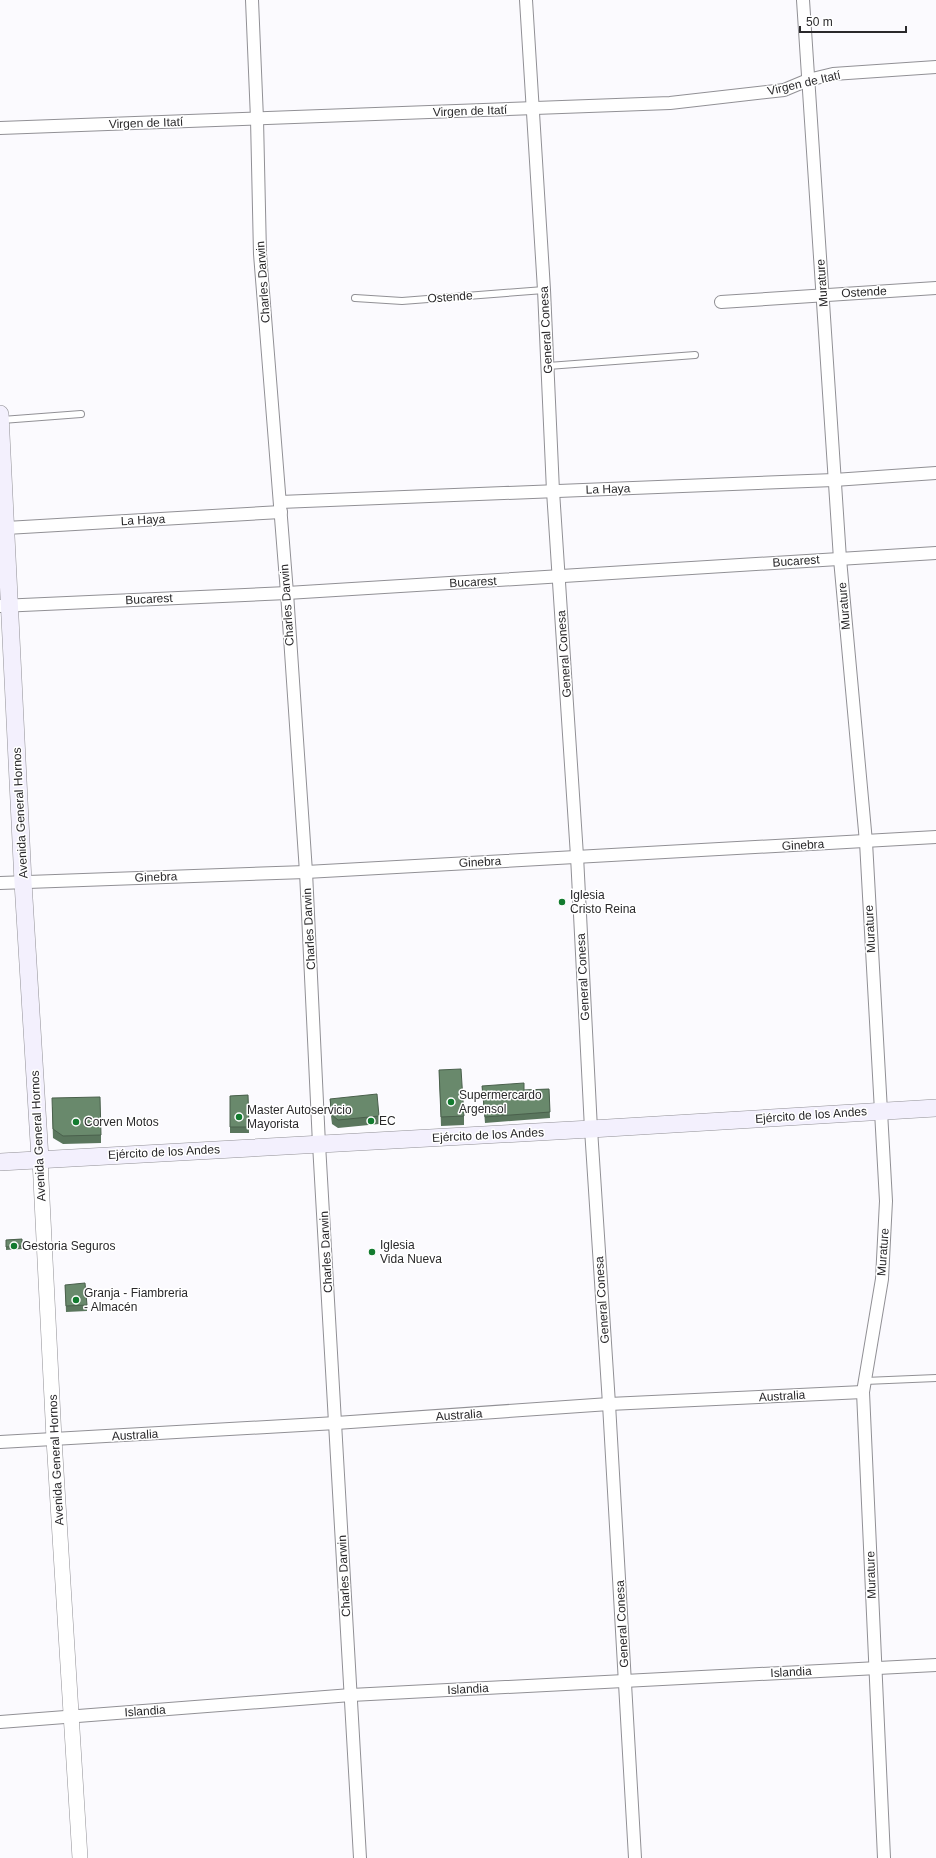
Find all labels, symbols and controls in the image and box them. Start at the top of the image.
scale bar [800,8,906,34]
text: 50 m [806,15,833,29]
street label: Virgen de Itatí [766,68,843,98]
street label: Virgen de Itatí [433,103,508,119]
street label: Virgen de Itatí [109,115,184,131]
street label: Charles Darwin [253,241,273,323]
street label: Murature [813,258,831,307]
street label: Ostende [841,284,887,300]
street label: General Conesa [537,286,555,374]
street label: Ostende [427,288,473,306]
street label: La Haya [585,481,631,497]
street label: La Haya [120,512,166,528]
street label: Bucarest [772,552,821,570]
street label: Charles Darwin [277,564,297,646]
street label: Bucarest [449,574,498,590]
street label: Murature [835,581,853,631]
street label: Bucarest [125,591,174,607]
street label: General Conesa [554,610,574,698]
street label: Avenida General Hornos [10,747,30,879]
street label: Ginebra [781,837,825,853]
street label: Ginebra [458,854,502,870]
street label: Ginebra [134,869,178,885]
street label: Charles Darwin [300,888,318,970]
place label: Iglesia Cristo Reina [570,888,636,916]
marker: Iglesia Cristo Reina [557,897,567,907]
street label: Murature [862,904,878,953]
street label: General Conesa [574,933,592,1021]
street label: Avenida General Hornos [28,1070,48,1202]
place label: Supermercardo Argensol [459,1088,542,1116]
marker: Supermercardo Argensol [446,1097,456,1107]
place label: Master Autoservicio Mayorista [247,1103,352,1131]
street label: Ejército de los Andes [755,1104,867,1126]
marker: Master Autoservicio Mayorista [234,1112,244,1122]
place label: EC [379,1114,396,1128]
place label: Corven Motos [84,1115,159,1129]
marker: EC [366,1116,376,1126]
marker: Corven Motos [71,1117,81,1127]
street label: Ejército de los Andes [432,1125,544,1145]
street label: Ejército de los Andes [108,1142,220,1162]
street label: Charles Darwin [317,1211,335,1293]
street label: Murature [874,1227,892,1276]
place label: Iglesia Vida Nueva [380,1238,442,1266]
place label: Gestoria Seguros [22,1239,115,1253]
marker: Gestoria Seguros [9,1241,19,1251]
marker: Iglesia Vida Nueva [367,1247,377,1257]
street label: General Conesa [592,1256,612,1344]
place label: Granja - Fiambreria - Almacén [84,1286,188,1314]
marker: Granja - Fiambreria - Almacén [71,1295,81,1305]
street label: Australia [758,1388,806,1404]
street label: Avenida General Hornos [46,1394,66,1526]
street label: Australia [435,1406,483,1424]
street label: Australia [111,1427,159,1443]
street label: Charles Darwin [335,1535,353,1617]
street label: Murature [863,1550,879,1599]
street label: General Conesa [613,1580,631,1668]
street label: Islandia [770,1664,812,1680]
street label: Islandia [447,1681,489,1697]
street label: Islandia [124,1703,166,1719]

